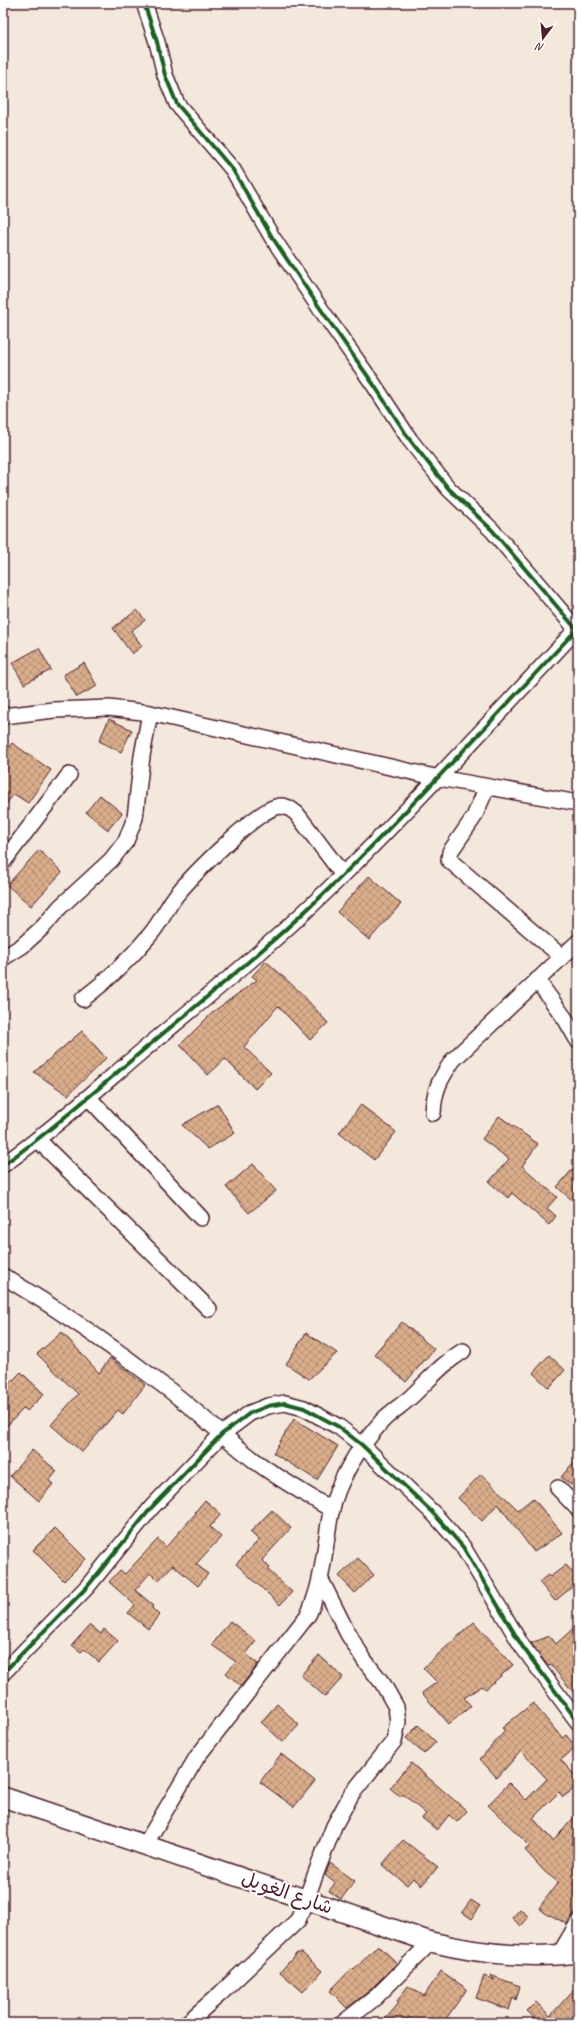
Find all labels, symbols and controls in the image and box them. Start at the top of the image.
north arrow [523,18,563,58]
text: N [533,39,545,55]
street label: شارع الغويل [238,1866,336,1921]

